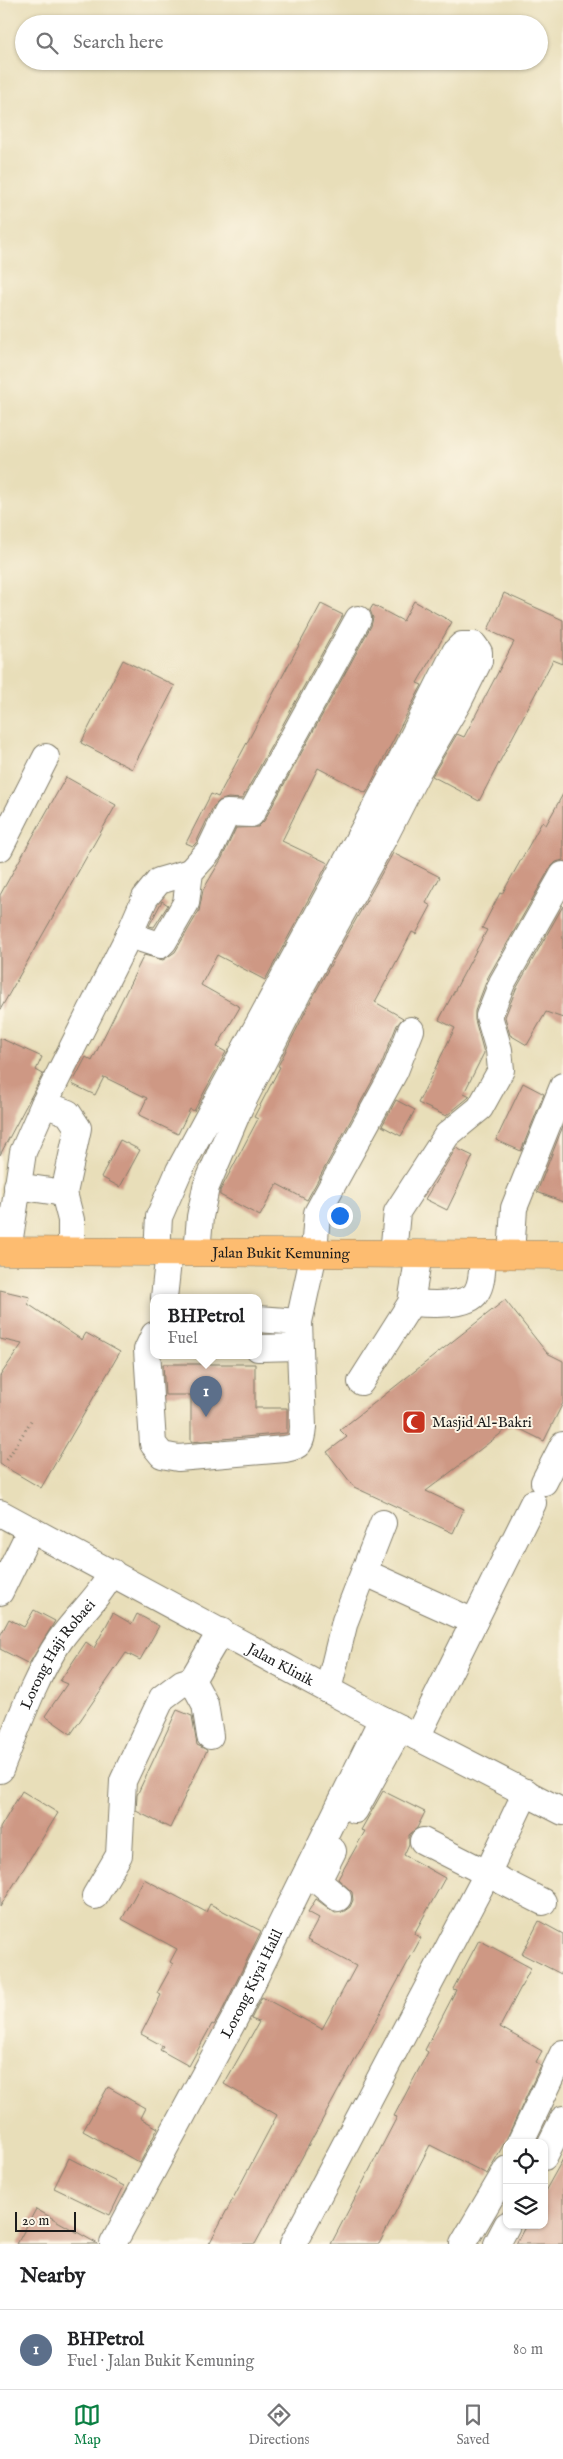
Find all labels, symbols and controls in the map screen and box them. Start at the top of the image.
search box [15,15,548,70]
icon: search [33,29,61,57]
text: Search here [73,31,164,55]
your location [327,1203,353,1229]
street label: Jalan Bukit Kemuning [210,1243,351,1263]
popup [150,1294,262,1359]
text: BHPetrol [167,1305,245,1329]
text: Fuel [167,1329,198,1349]
pin: 1 [190,1376,222,1417]
mosque icon: Masjid Al-Bakri [401,1409,427,1435]
place label: Masjid Al-Bakri [432,1413,532,1432]
street label: Lorong Haji Robaei [16,1595,99,1712]
street label: Jalan Klinik [242,1638,318,1691]
street label: Lorong Kiyai Halil [216,1925,287,2041]
map controls [503,2139,548,2229]
button: locate [503,2139,548,2184]
button: layers [503,2184,548,2229]
scale bar [15,2209,76,2232]
text: 20 m [22,2212,49,2230]
text: Nearby [20,2263,85,2290]
text: BHPetrol [67,2328,144,2352]
text: 1 [33,2340,39,2360]
text: 80 m [513,2340,543,2360]
text: Fuel · Jalan Bukit Kemuning [67,2352,254,2372]
tab: Map [73,2401,101,2449]
tab: Directions [248,2401,309,2449]
tab: Saved [456,2401,489,2449]

